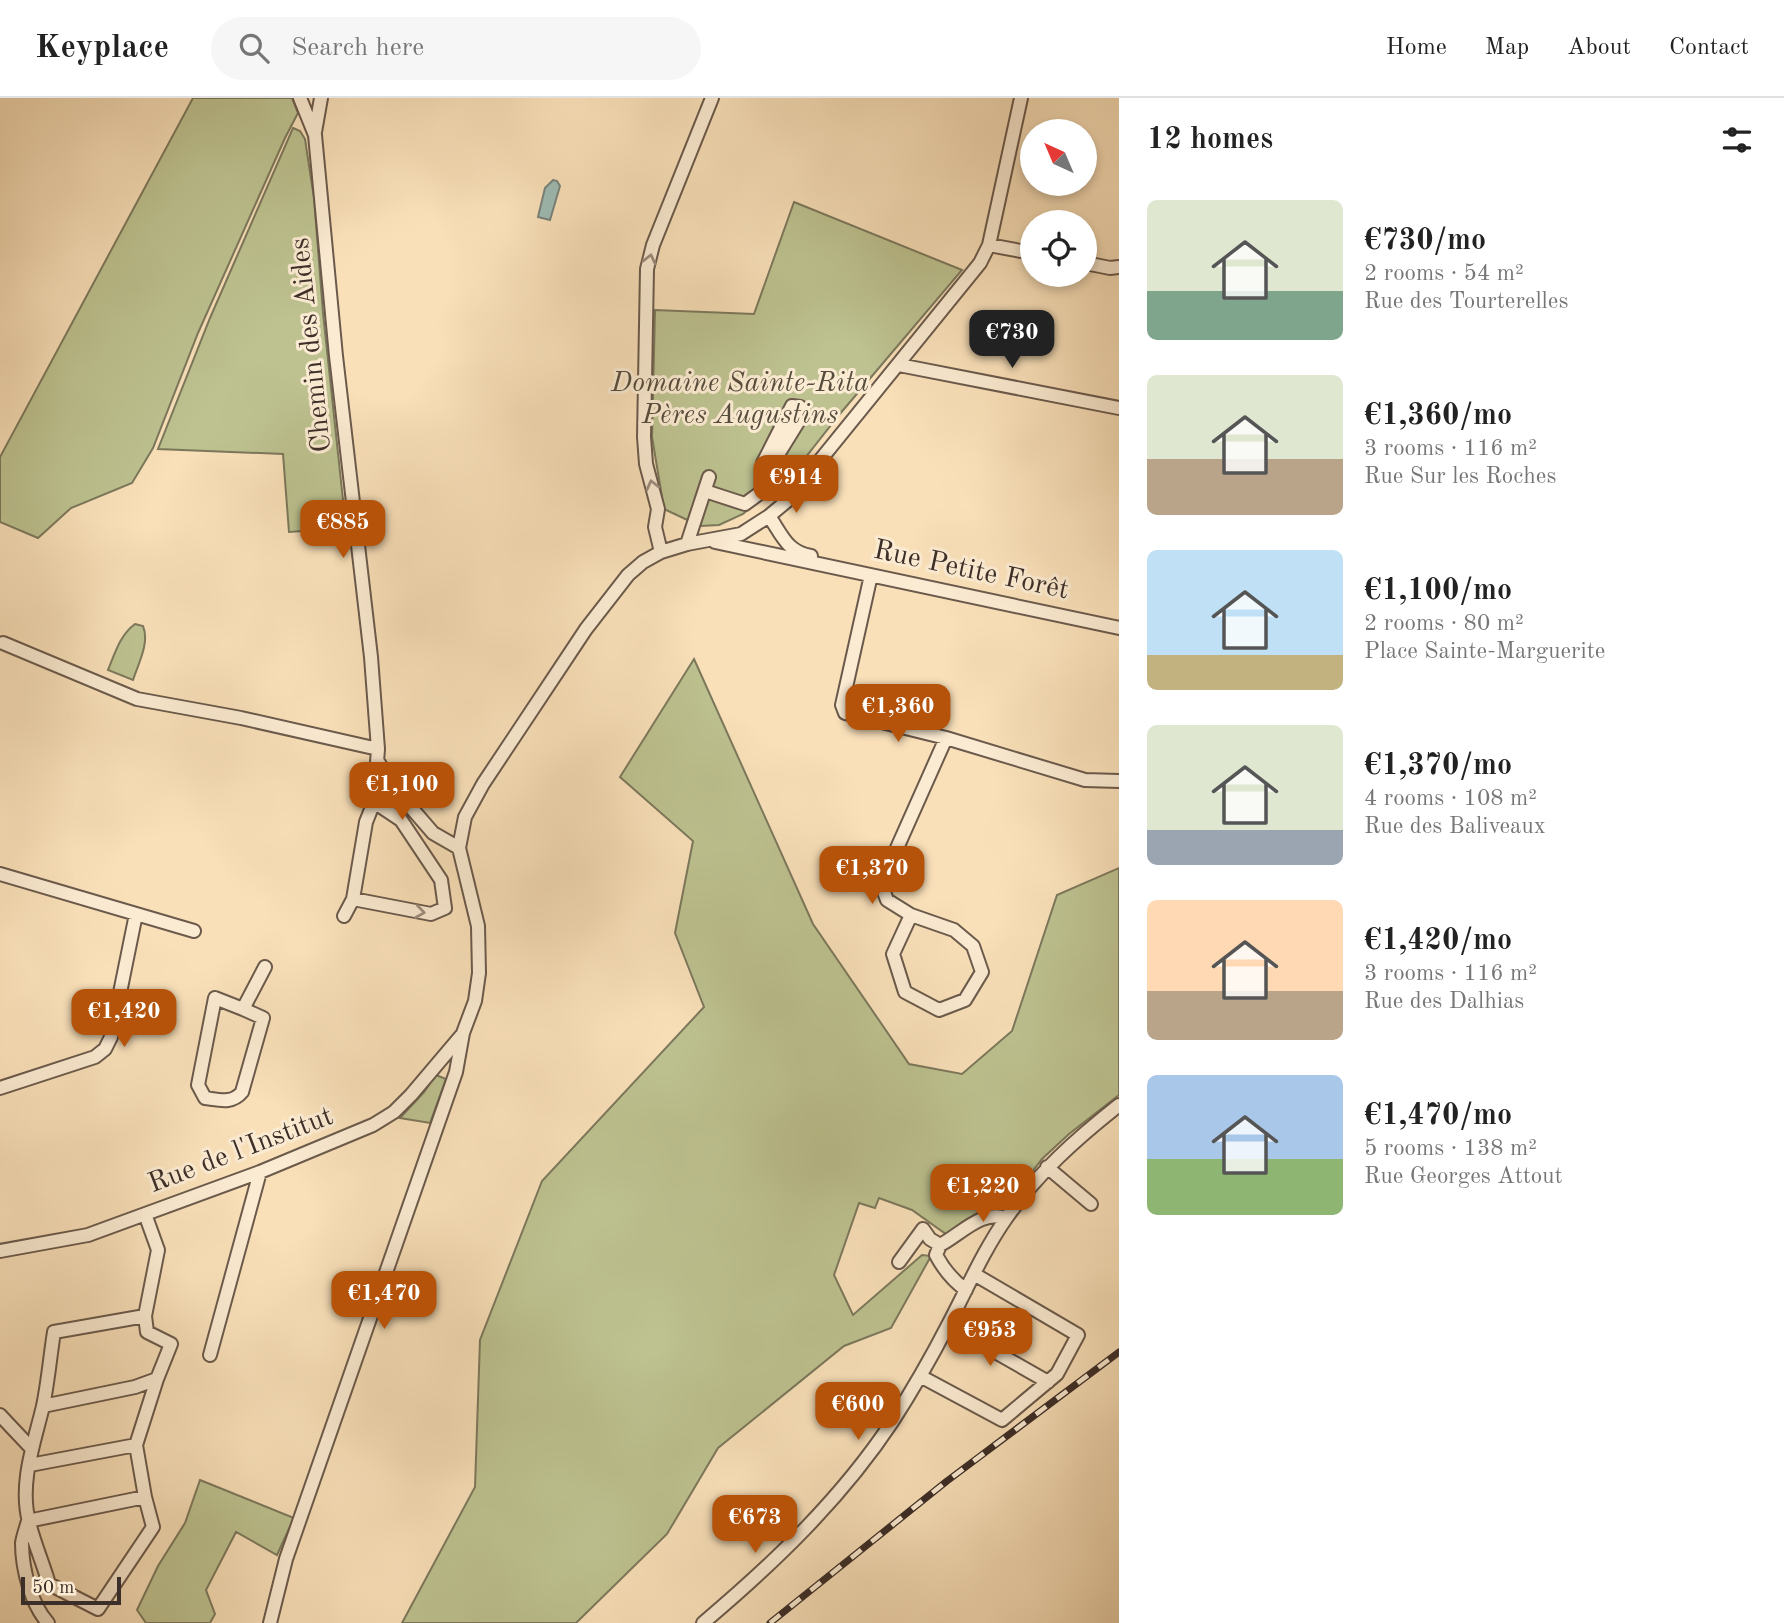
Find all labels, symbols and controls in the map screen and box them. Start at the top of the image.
search box [211,17,701,80]
icon: search [235,29,273,67]
text: Keyplace [35,32,169,65]
text: Search here [291,35,424,61]
text: Home [1386,36,1447,60]
text: Map [1485,36,1529,60]
text: About [1567,36,1631,60]
text: Contact [1669,36,1749,60]
north arrow [1020,119,1097,196]
map controls [1020,119,1097,287]
icon: filters [1718,121,1756,159]
text: 12 homes [1147,125,1273,155]
button: locate [1020,210,1097,287]
text: €730/mo [1364,226,1486,256]
icon: home [1203,228,1287,312]
street label: Chemin des Aides [287,236,337,454]
one-way arrow [642,253,656,265]
text: 2 rooms · 54 m² [1364,262,1524,285]
text: Rue des Tourterelles [1364,290,1568,313]
pin: €730 [971,310,1053,370]
text: €730 [985,321,1039,344]
park label: Domaine Sainte-Rita Pères Augustins [610,370,869,430]
text: €1,360/mo [1364,401,1512,431]
icon: home [1203,403,1287,487]
text: 3 rooms · 116 m² [1364,437,1537,460]
pin: €914 [755,456,837,515]
text: Rue Sur les Roches [1364,465,1556,488]
text: €914 [769,466,823,489]
one-way arrow [646,479,660,491]
pin: €885 [302,500,384,560]
text: €885 [316,511,370,534]
street label: Rue Petite Forêt [871,537,1071,605]
text: €1,100/mo [1364,576,1512,606]
icon: home [1203,578,1287,662]
text: 2 rooms · 80 m² [1364,612,1524,635]
text: Place Sainte-Marguerite [1364,640,1605,663]
pin: €1,360 [841,684,955,744]
text: €1,360 [861,695,935,718]
text: €1,370/mo [1364,751,1512,781]
icon: home [1203,753,1287,837]
pin: €1,100 [345,762,459,822]
text: €1,100 [365,773,439,796]
text: 4 rooms · 108 m² [1364,787,1537,810]
text: Rue des Baliveaux [1364,815,1546,838]
pin: €1,370 [815,846,929,906]
text: €1,370 [835,857,909,880]
one-way arrow [415,904,426,919]
text: €1,420/mo [1364,926,1512,956]
icon: home [1203,928,1287,1012]
text: 3 rooms · 116 m² [1364,962,1537,985]
pin: €1,420 [67,990,181,1049]
text: Rue des Dalhias [1364,990,1524,1013]
text: €1,420 [87,1000,161,1023]
text: €1,470/mo [1364,1101,1512,1131]
street label: Rue de l'Institut [145,1103,337,1199]
icon: home [1203,1103,1287,1187]
text: 5 rooms · 138 m² [1364,1137,1537,1160]
pin: €1,220 [926,1164,1040,1224]
text: Rue Georges Attout [1364,1165,1563,1188]
text: €1,220 [946,1175,1020,1198]
pin: €1,470 [327,1272,441,1331]
text: €1,470 [347,1282,421,1305]
pin: €953 [949,1308,1031,1368]
text: €953 [963,1319,1017,1342]
pin: €600 [817,1382,899,1442]
text: €600 [831,1393,885,1416]
pin: €673 [714,1496,796,1555]
text: €673 [728,1506,782,1529]
scale bar [21,1574,121,1606]
text: 50 m [32,1579,74,1598]

